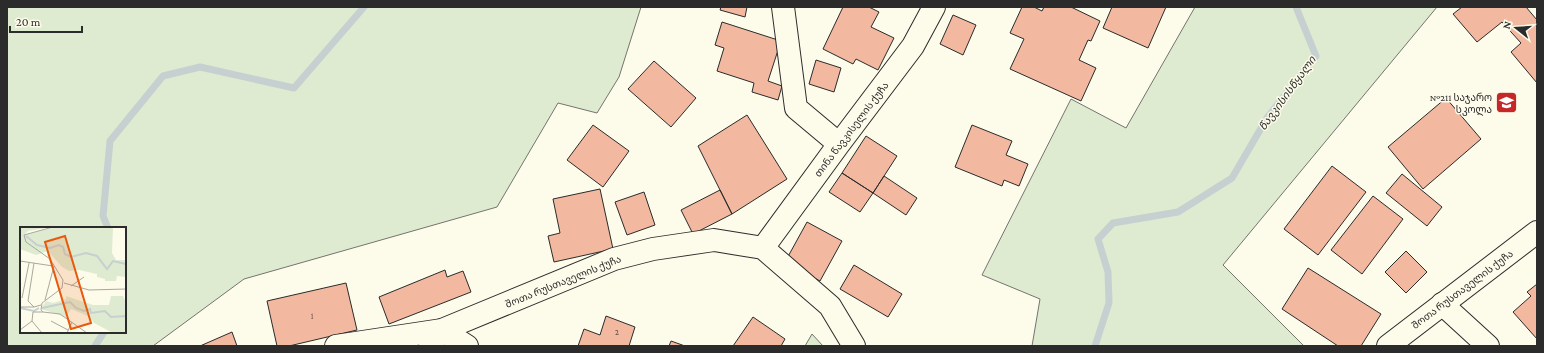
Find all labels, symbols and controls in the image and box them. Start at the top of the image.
scale bar [10,8,82,34]
north arrow [1496,8,1536,48]
text: 20 m [16,15,41,29]
text: N [1500,19,1513,30]
water label: წავკისისწყალი [1256,53,1319,133]
street label: თინა წავკისელის ქუჩა [812,80,892,180]
school or university icon: №211 საჯარო სკოლა [1494,90,1520,116]
place label: №211 საჯარო სკოლა [1430,92,1492,116]
inset map [20,227,126,333]
street label: შოთა რუსთაველის ქუჩა [1410,248,1516,332]
street label: შოთა რუსთაველის ქუჩა [504,253,623,311]
house number: 1 [311,312,314,321]
house number: 2 [615,328,619,337]

